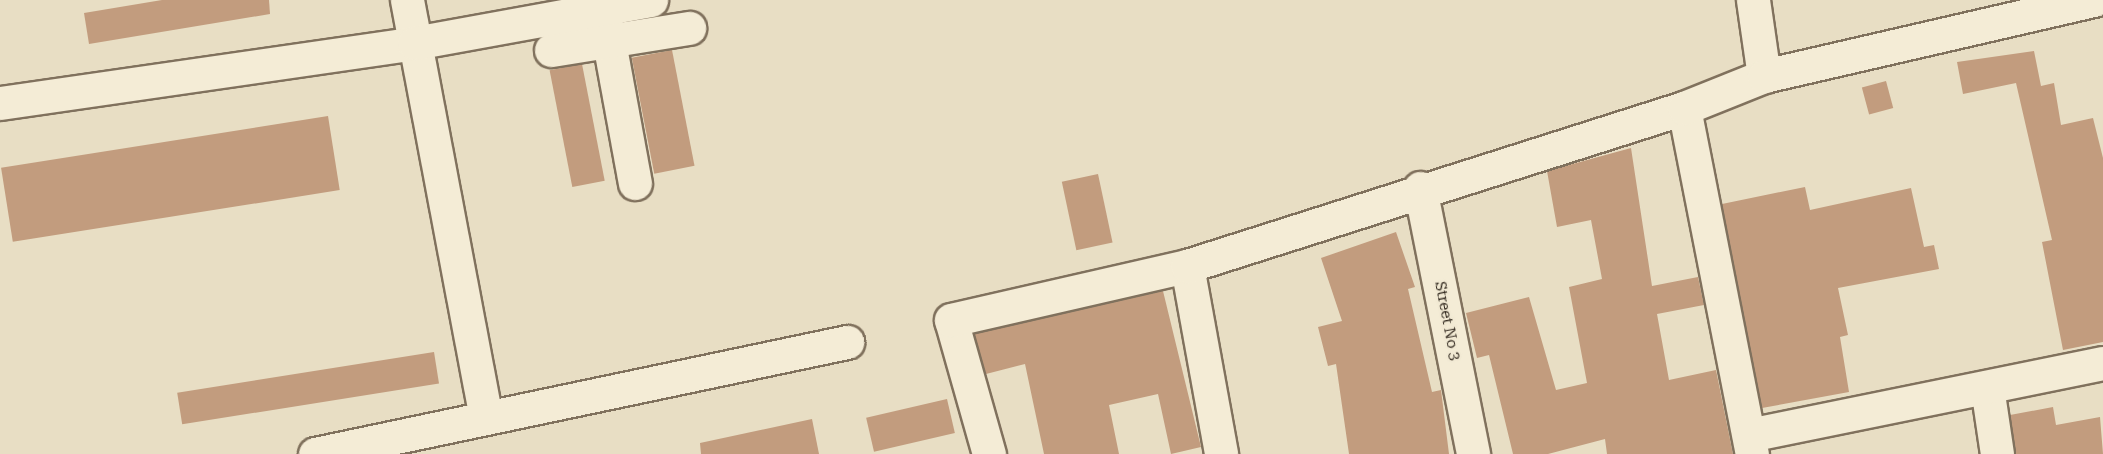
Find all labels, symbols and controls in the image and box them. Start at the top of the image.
street label: Street No 3 [1431,280,1463,362]

